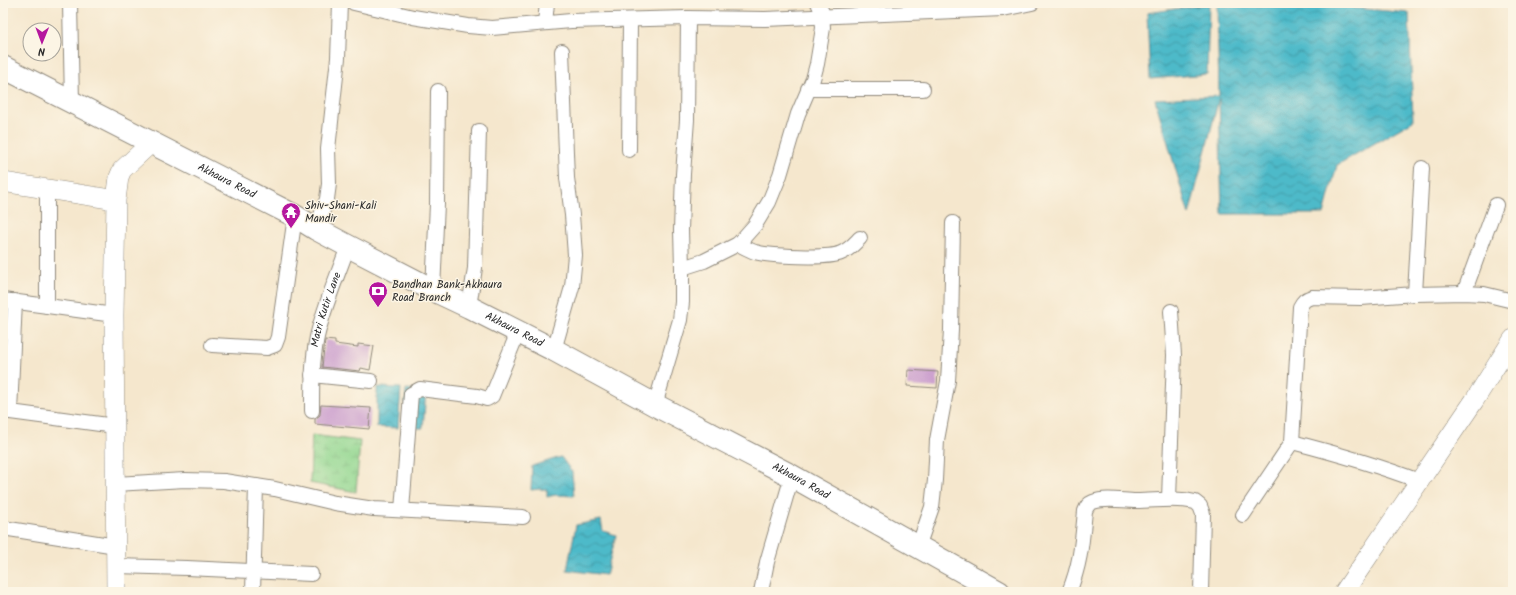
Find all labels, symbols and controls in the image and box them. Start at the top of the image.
north arrow [22,22,62,62]
text: N [38,42,45,60]
street label: Akhaura Road [194,159,259,204]
place label: Shiv-Shani-Kali Mandir [305,197,377,228]
temple icon: Shiv-Shani-Kali Mandir [280,201,302,229]
street label: Matri Kutir Lane [306,270,347,348]
place label: Bandhan Bank-Akhaura Road Branch [392,276,502,307]
bank icon: Bandhan Bank-Akhaura Road Branch [367,280,389,308]
street label: Akhaura Road [482,308,547,353]
street label: Akhaura Road [769,458,833,505]

